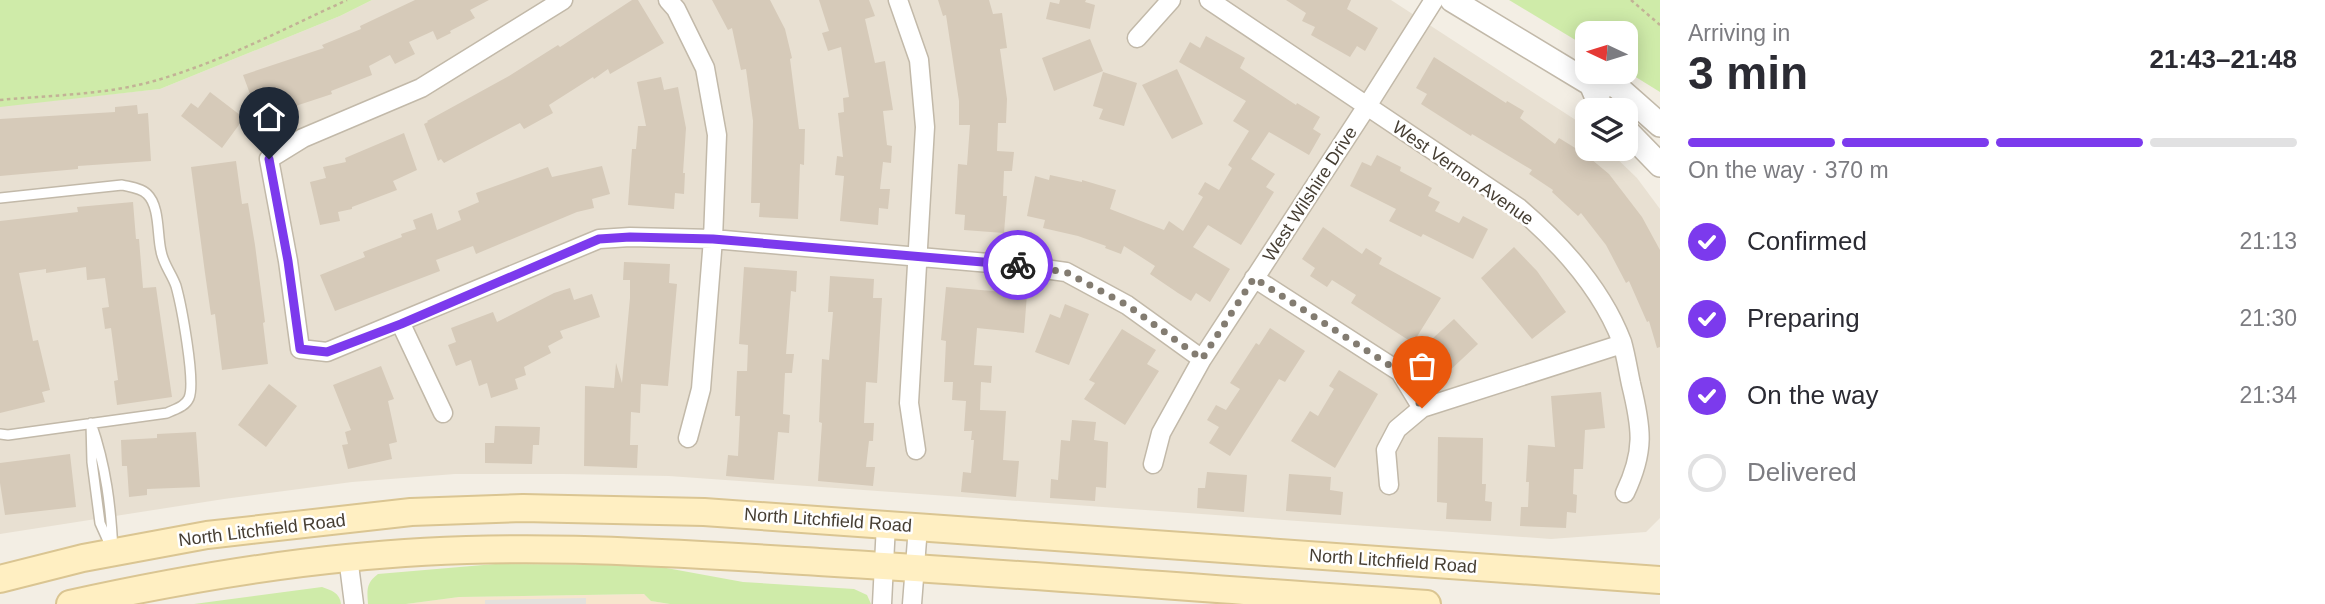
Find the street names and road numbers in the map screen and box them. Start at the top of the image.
street label: West Vernon Avenue [1389,117,1537,229]
street label: West Wilshire Drive [1259,123,1361,265]
street label: North Litchfield Road [743,504,913,536]
street label: North Litchfield Road [177,510,347,550]
street label: North Litchfield Road [1308,545,1478,577]

